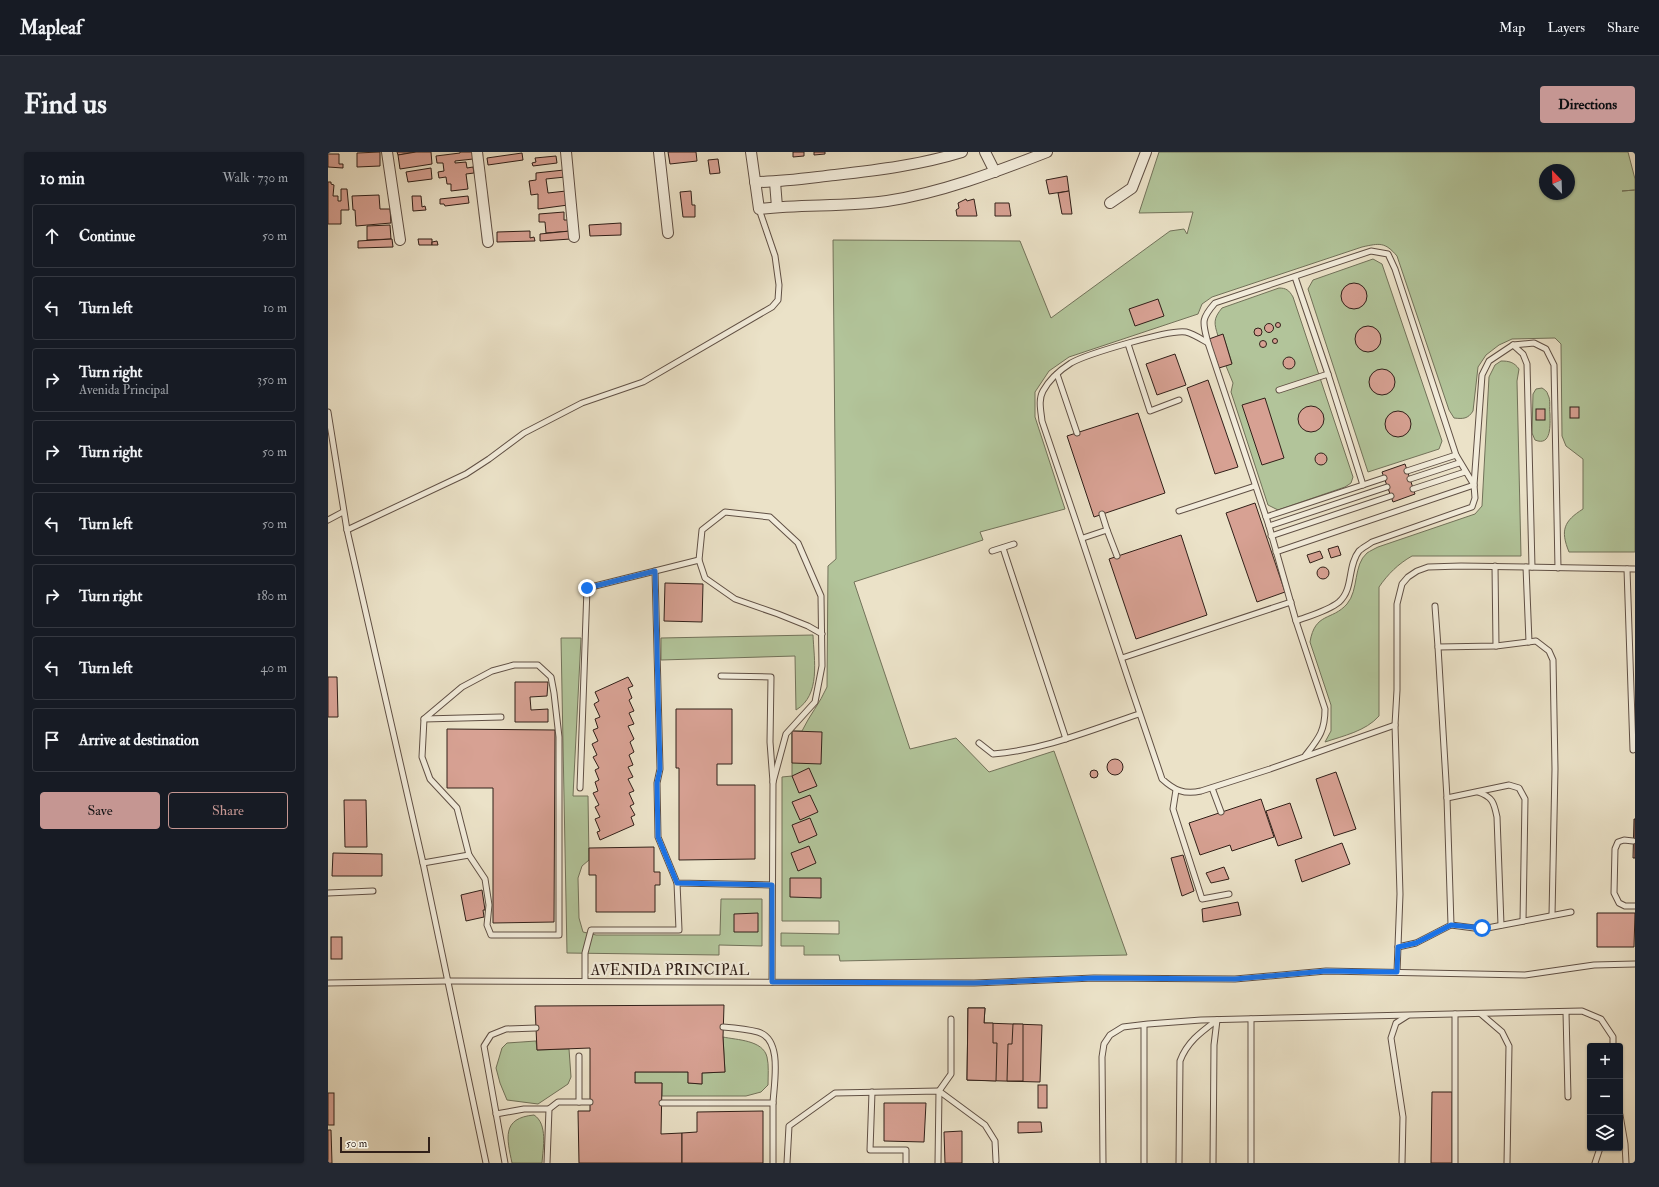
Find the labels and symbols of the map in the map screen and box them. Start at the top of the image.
north arrow [1539,164,1575,200]
route end [578,579,596,597]
route start [1473,919,1491,937]
street label: AVENIDA PRINCIPAL [590,961,750,980]
scale bar [340,1135,430,1154]

